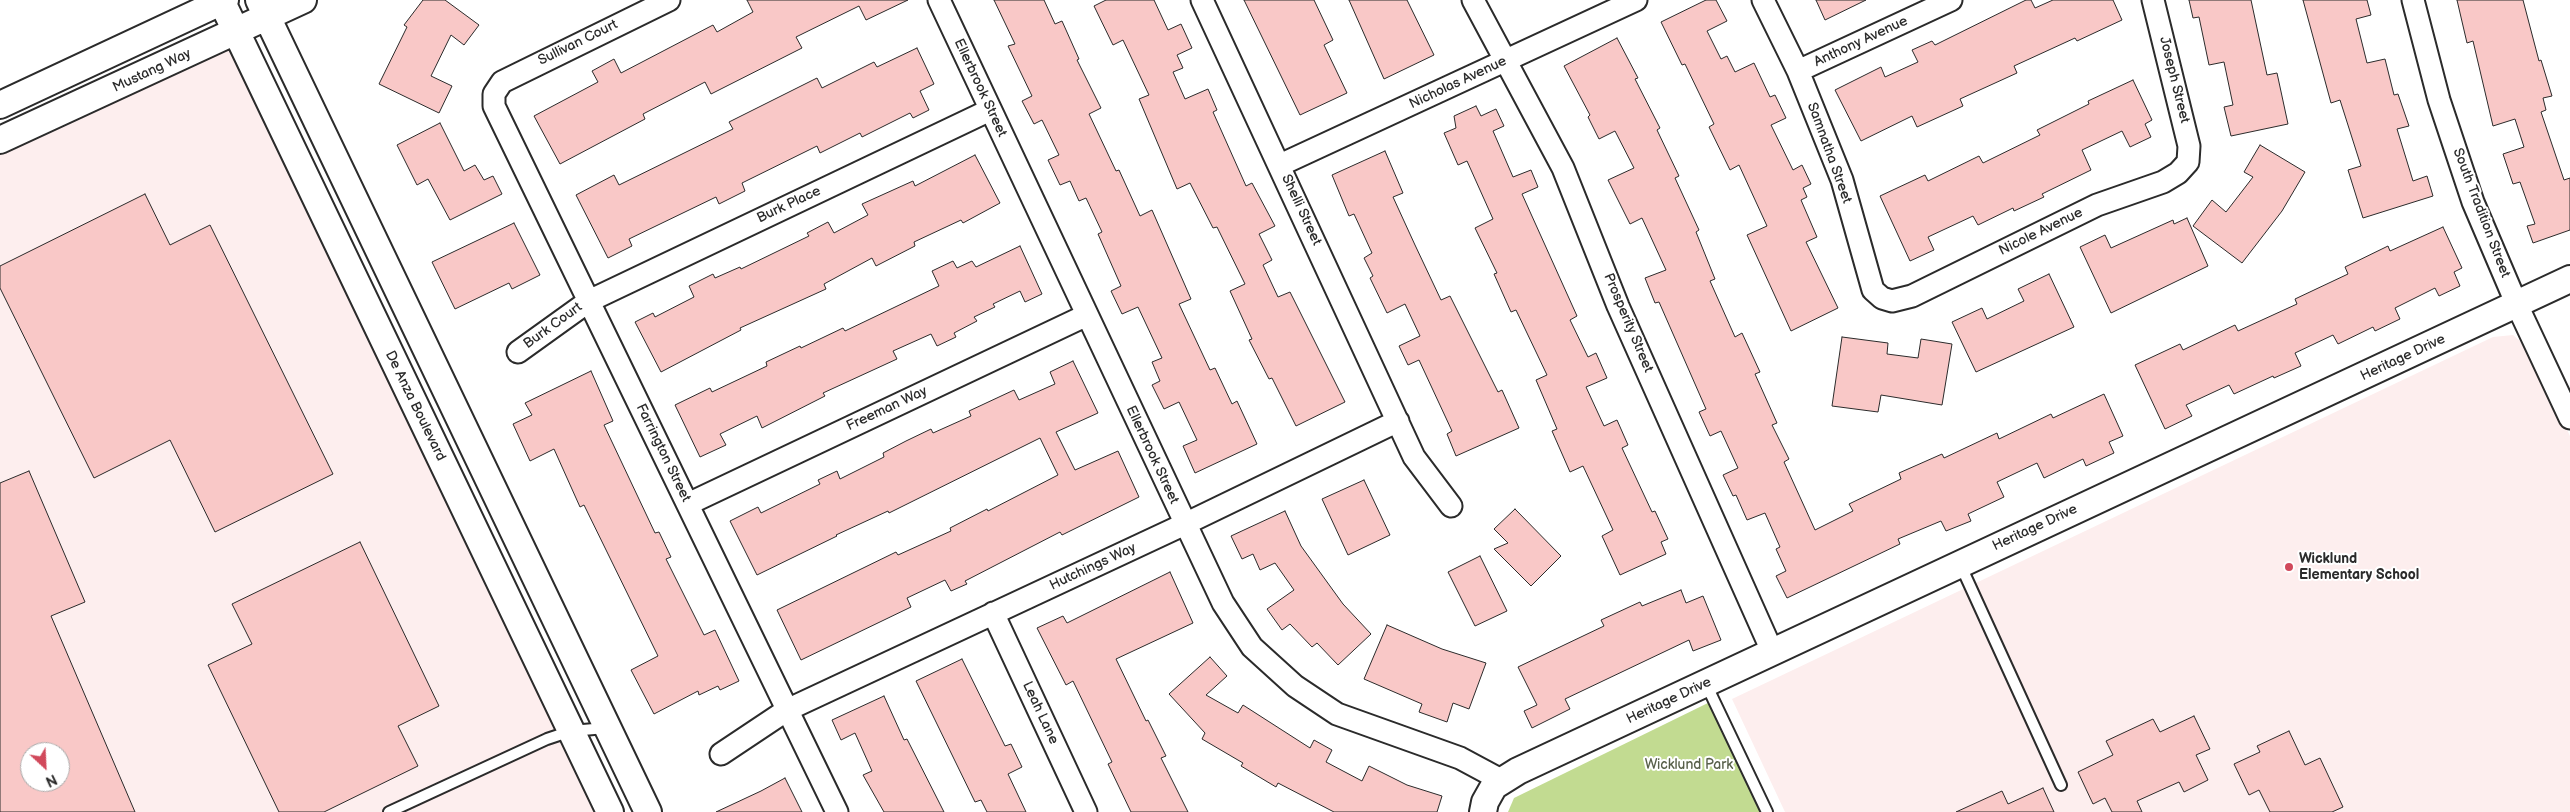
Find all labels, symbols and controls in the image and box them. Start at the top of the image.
street label: Anthony Avenue [1811,13,1911,71]
street label: Sullivan Court [535,16,621,70]
street label: Joseph Street [2155,35,2193,125]
street label: Ellerbrook Street [950,36,1010,140]
street label: Mustang Way [110,46,194,96]
street label: Nicholas Avenue [1407,53,1509,113]
street label: Samnatha Street [1803,100,1855,206]
street label: South Tradition Street [2449,146,2513,280]
street label: Shelli Street [1277,172,1325,248]
street label: Burk Place [754,183,824,227]
street label: Nicole Avenue [1996,204,2086,260]
street label: Prosperity Street [1600,271,1656,375]
street label: Burk Court [520,299,586,353]
street label: Heritage Drive [2358,331,2448,385]
street label: De Anza Boulevard [381,348,449,464]
street label: Freeman Way [844,383,930,435]
street label: Farrington Street [632,401,694,505]
street label: Ellerbrook Street [1122,403,1182,507]
street label: Heritage Drive [1990,501,2080,555]
street label: Hutchings Way [1047,540,1139,594]
place label: Wicklund Elementary School [2299,551,2419,584]
marker: Wicklund Elementary School [2283,561,2295,573]
street label: Heritage Drive [1624,674,1714,728]
street label: Leah Lane [1018,679,1062,747]
north arrow [20,742,70,792]
park label: Wicklund Park [1645,757,1733,773]
text: N [43,770,59,790]

